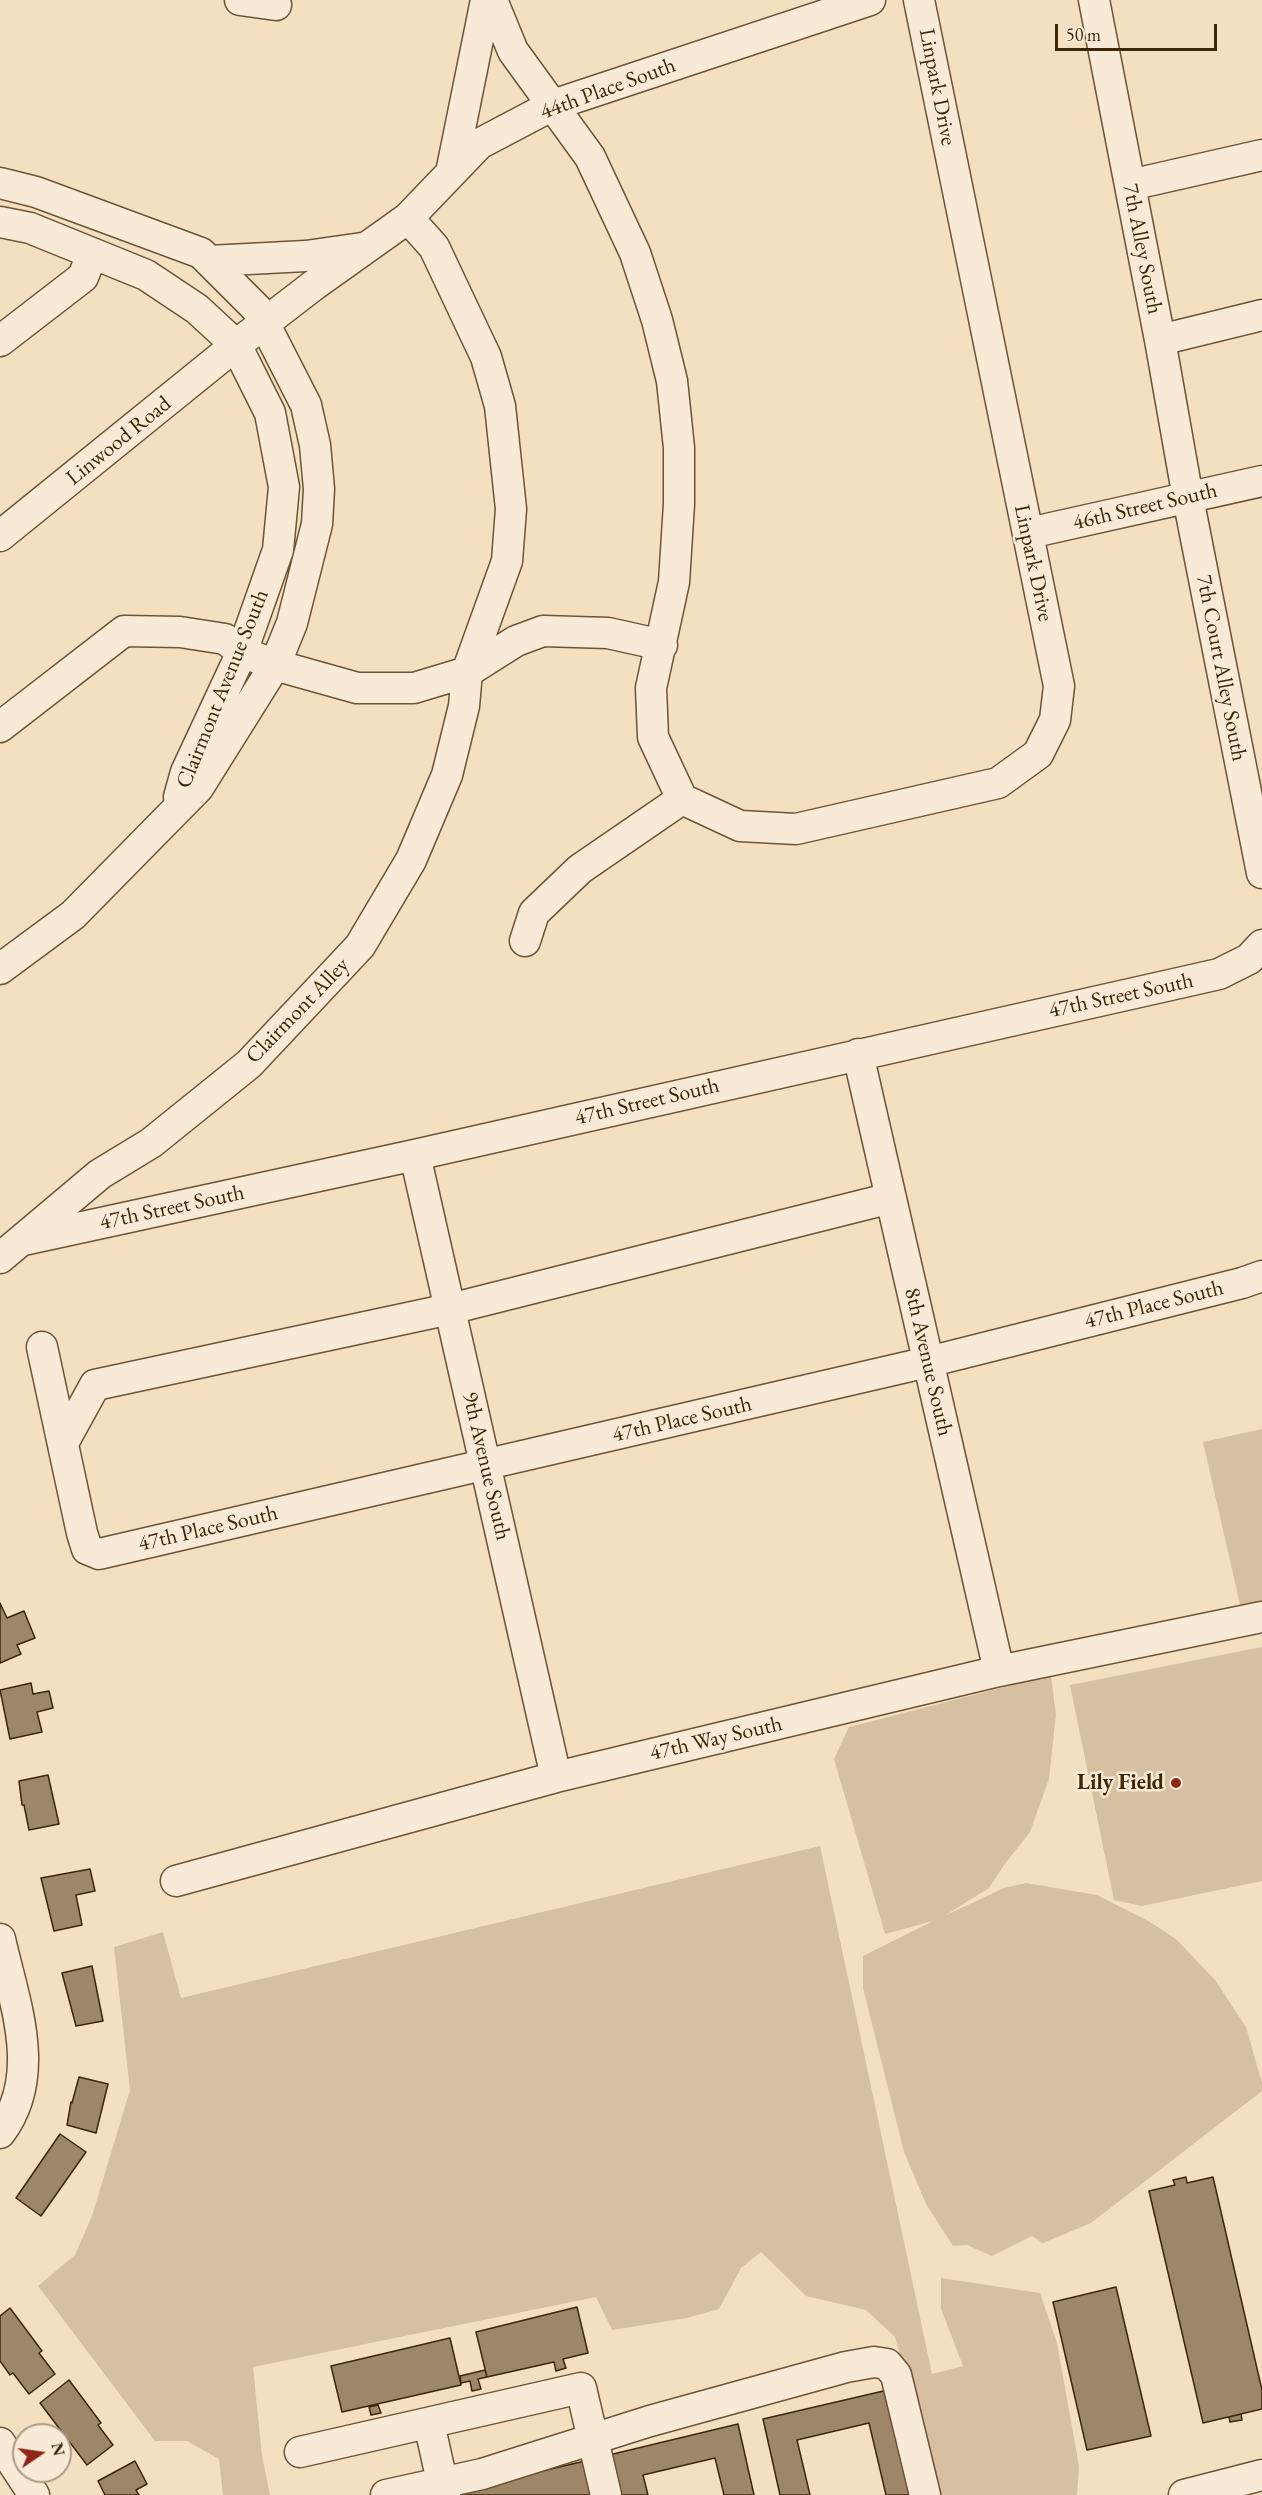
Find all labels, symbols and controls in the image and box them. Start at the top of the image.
scale bar [1058,12,1220,50]
text: 50 m [1066,23,1101,46]
street label: Linpark Drive [913,26,961,148]
street label: 44th Place South [537,52,679,126]
street label: 7th Alley South [1116,181,1168,317]
street label: Linwood Road [61,391,177,491]
street label: 46th Street South [1070,478,1220,536]
street label: Linpark Drive [1008,502,1058,624]
street label: 7th Court Alley South [1190,573,1252,763]
street label: Clairmont Avenue South [171,586,275,792]
street label: Clairmont Alley [241,952,355,1070]
street label: 47th Street South [1046,968,1196,1024]
street label: 47th Street South [572,1073,722,1131]
street label: 47th Street South [97,1180,247,1236]
street label: 47th Place South [1082,1275,1226,1335]
street label: 8th Avenue South [898,1285,958,1439]
street label: 9th Avenue South [456,1389,516,1543]
street label: 47th Place South [610,1391,754,1449]
street label: 47th Place South [136,1500,280,1558]
street label: 47th Way South [647,1711,785,1767]
place label: Lily Field [1077,1770,1164,1796]
marker: Lily Field [1169,1776,1183,1790]
north arrow [12,2423,72,2483]
text: N [46,2441,70,2458]

